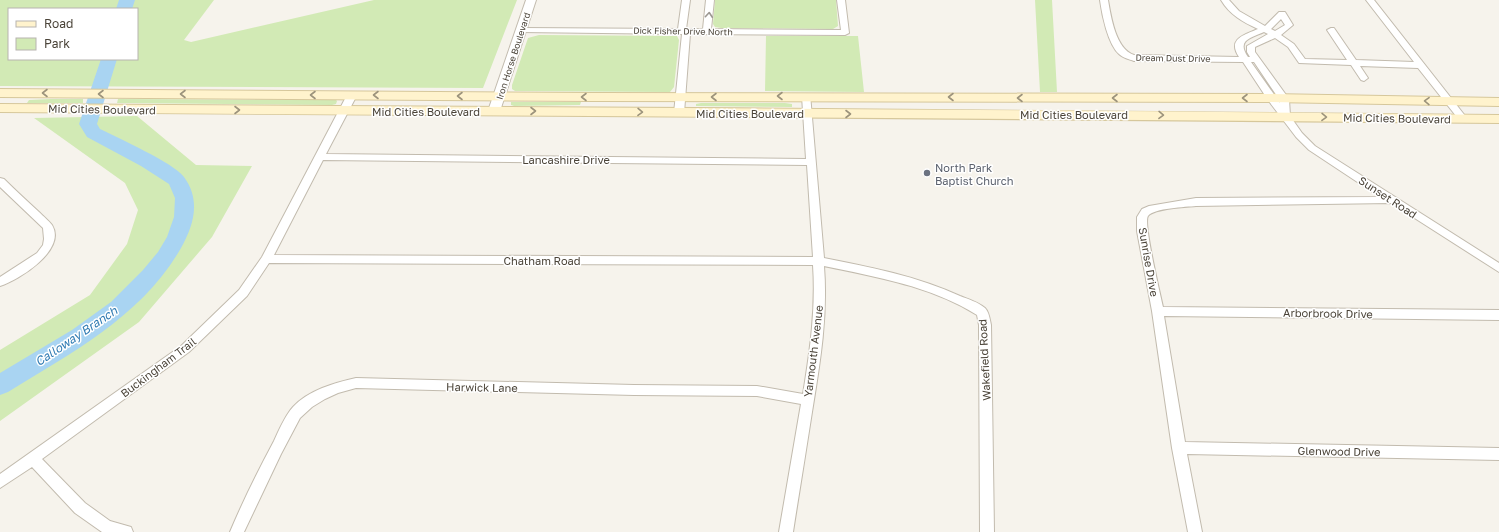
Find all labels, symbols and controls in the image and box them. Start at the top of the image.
legend [8,8,138,60]
street label: Iron Horse Boulevard [494,11,532,101]
one-way arrow [704,12,713,18]
text: Road [44,16,73,31]
street label: Dick Fisher Drive North [633,25,733,37]
text: Park [44,36,70,51]
street label: Dream Dust Drive [1135,52,1211,64]
one-way arrow [42,89,48,97]
one-way arrow [98,90,104,98]
one-way arrow [180,90,186,98]
one-way arrow [310,91,316,99]
one-way arrow [373,91,379,99]
one-way arrow [457,92,463,100]
one-way arrow [777,92,783,100]
one-way arrow [581,93,587,101]
one-way arrow [711,93,717,101]
one-way arrow [948,93,954,101]
one-way arrow [1017,94,1023,102]
one-way arrow [1112,94,1118,102]
one-way arrow [1242,94,1248,102]
one-way arrow [1424,97,1430,105]
street label: Mid Cities Boulevard [48,102,156,116]
street label: Mid Cities Boulevard [372,105,480,118]
one-way arrow [234,106,240,114]
one-way arrow [530,107,536,115]
street label: Mid Cities Boulevard [696,107,804,120]
one-way arrow [637,108,643,116]
street label: Mid Cities Boulevard [1020,108,1128,121]
one-way arrow [845,110,851,118]
one-way arrow [1158,111,1164,119]
street label: Mid Cities Boulevard [1343,111,1451,125]
one-way arrow [1321,113,1327,121]
street label: Lancashire Drive [522,153,610,166]
place label: North Park Baptist Church [935,161,1014,187]
marker: North Park Baptist Church [922,168,932,178]
street label: Sunset Road [1356,173,1420,221]
street label: Sunrise Drive [1137,226,1161,298]
street label: Chatham Road [503,254,581,267]
water label: Calloway Branch [32,303,120,369]
street label: Yarmouth Avenue [801,304,825,398]
street label: Arborbrook Drive [1283,306,1373,320]
street label: Wakefield Road [975,319,993,401]
street label: Buckingham Trail [118,334,199,400]
street label: Harwick Lane [446,380,518,394]
street label: Glenwood Drive [1297,444,1381,458]

